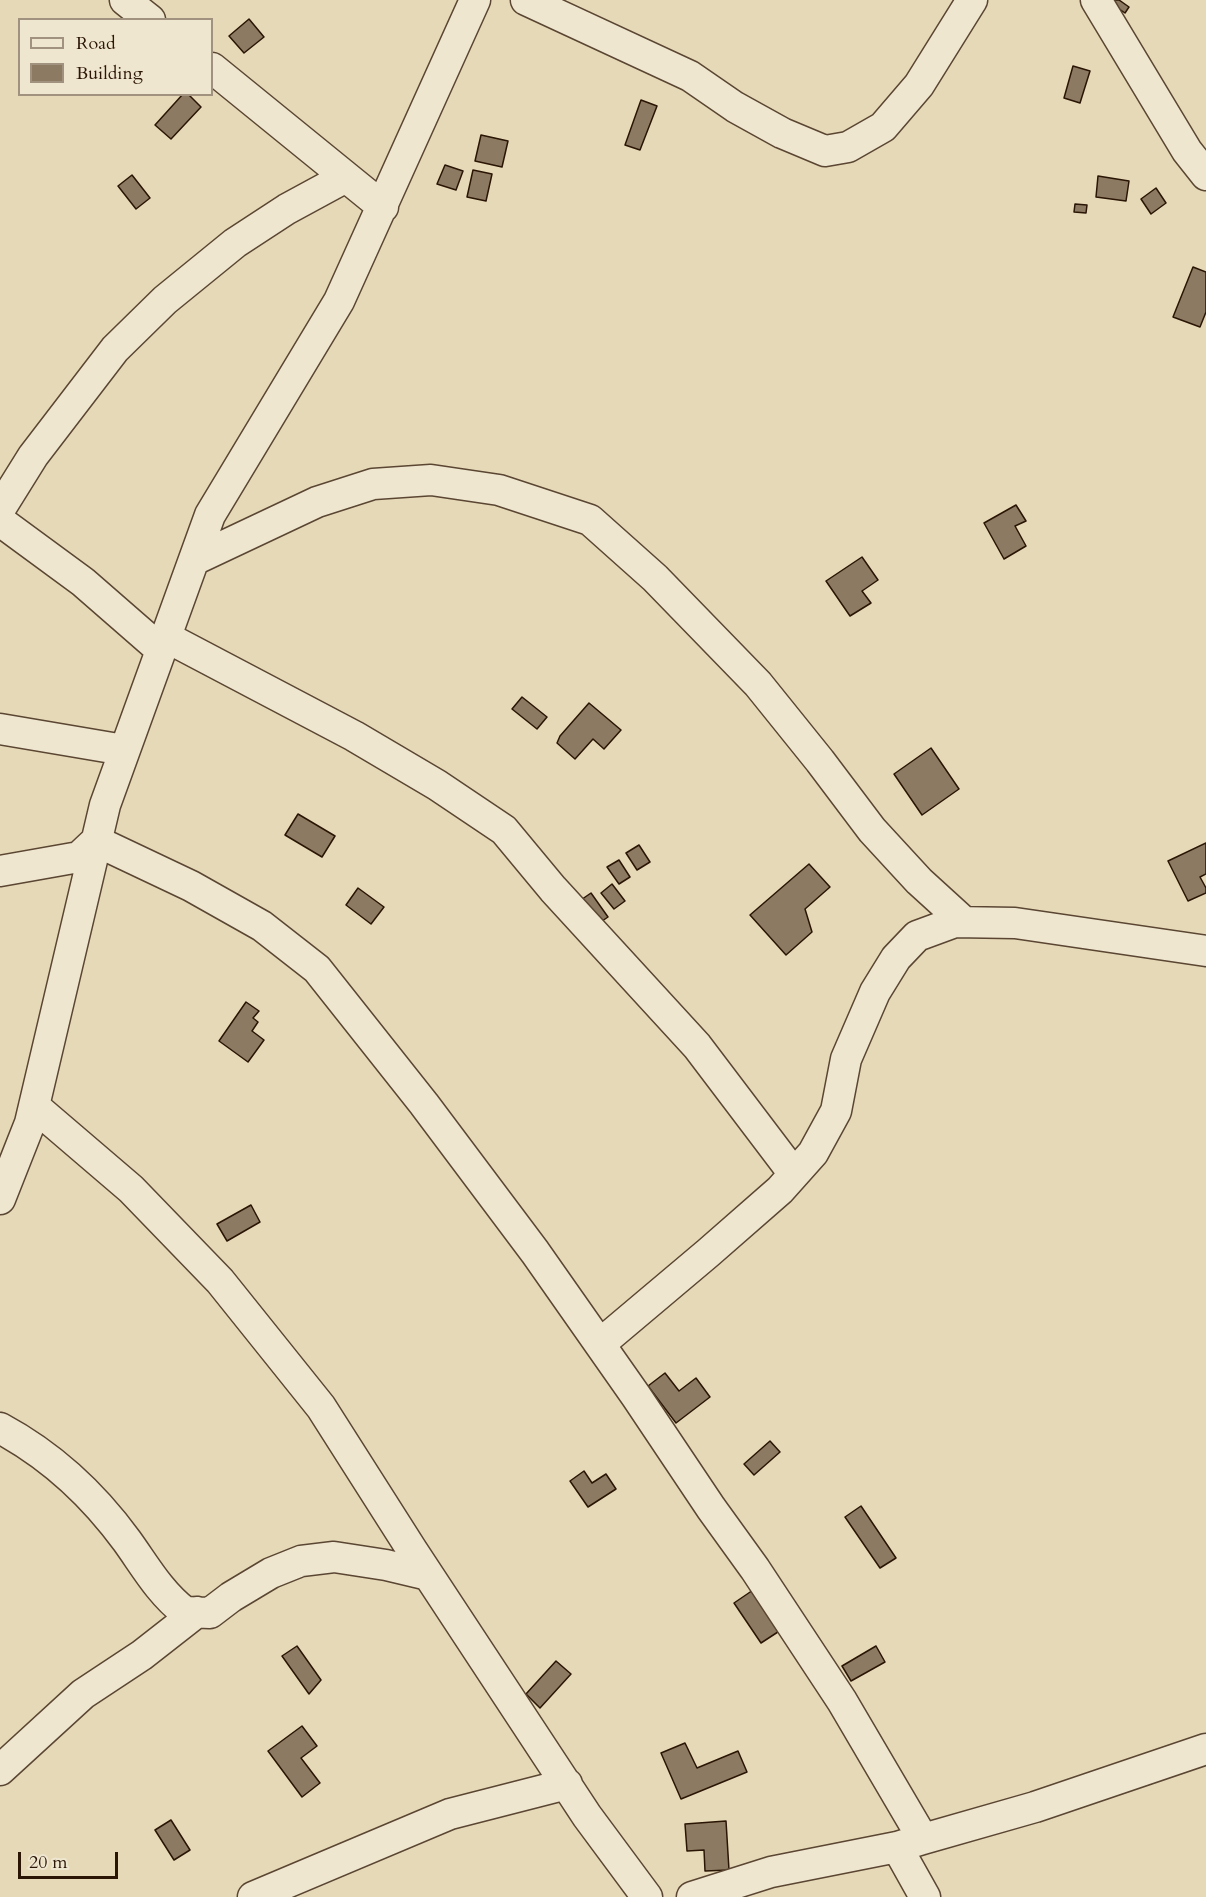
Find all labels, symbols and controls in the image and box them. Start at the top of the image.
legend [18,18,213,96]
text: Road [76,31,116,56]
text: Building [76,61,143,86]
scale bar [21,1840,122,1878]
text: 20 m [29,1850,68,1875]

